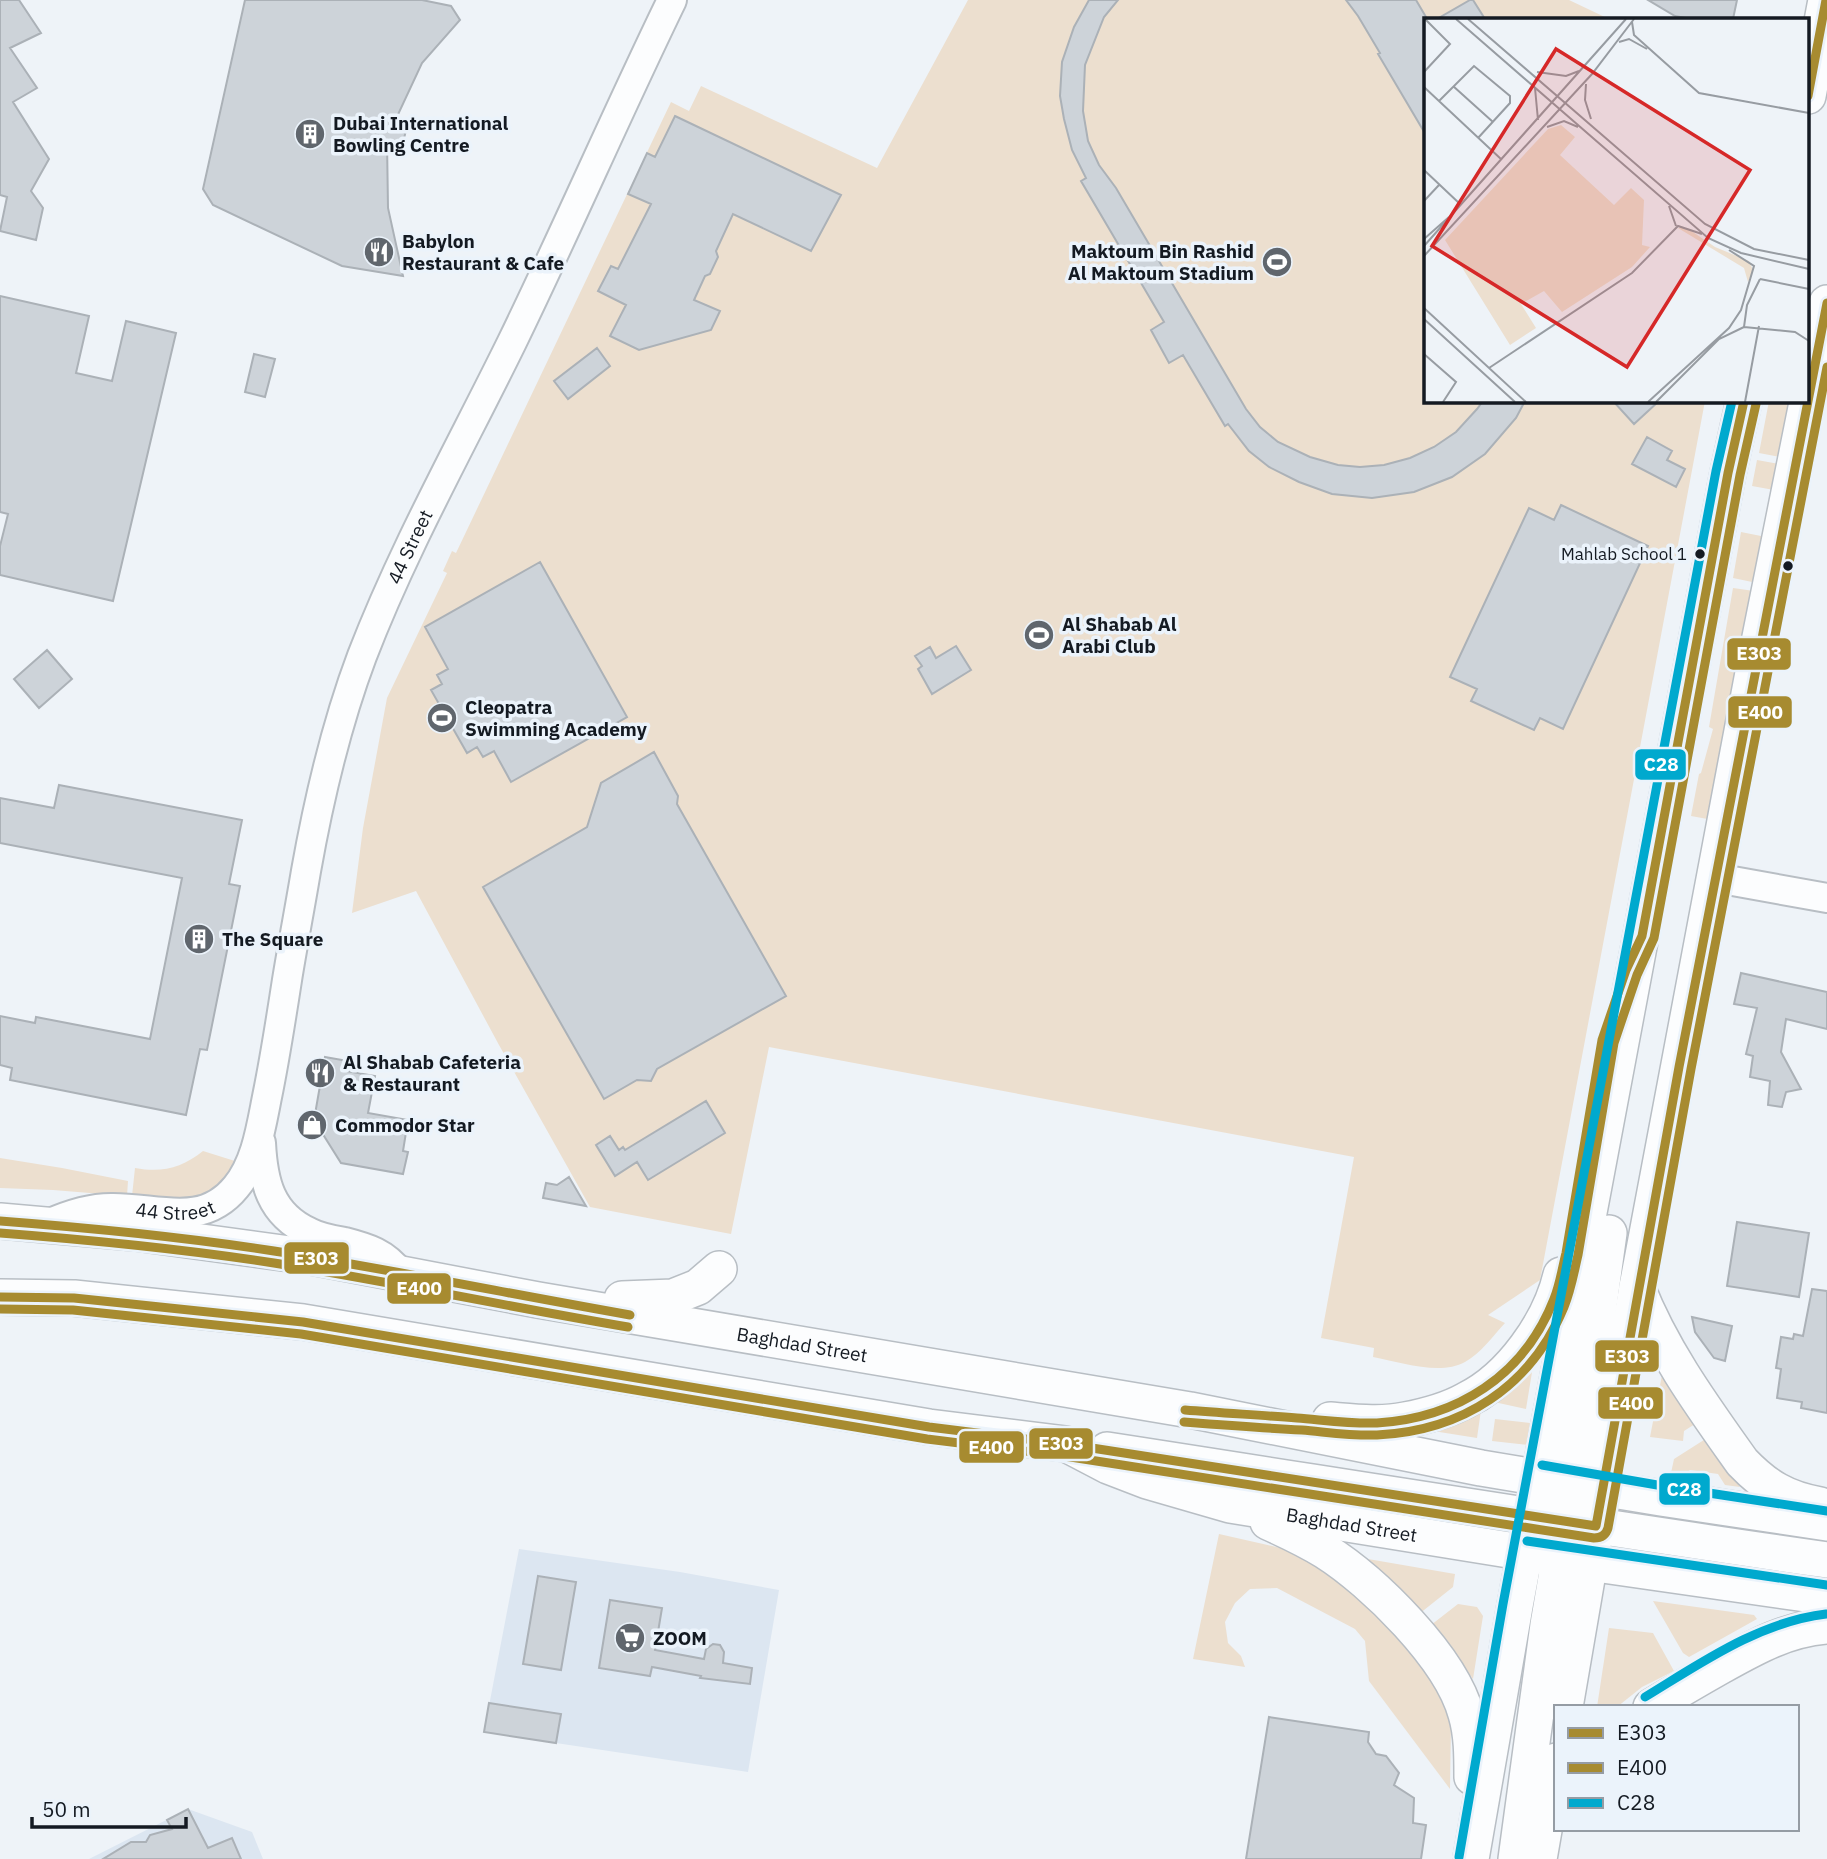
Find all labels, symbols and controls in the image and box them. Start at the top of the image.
inset map [1424,18,1810,402]
place label: Dubai International Bowling Centre [333,111,509,157]
building icon: Dubai International Bowling Centre [293,117,327,151]
place label: Babylon Restaurant & Cafe [402,229,564,275]
restaurant icon: Babylon Restaurant & Cafe [362,235,396,269]
place label: Maktoum Bin Rashid Al Maktoum Stadium [1068,239,1254,285]
sports icon: Maktoum Bin Rashid Al Maktoum Stadium [1260,245,1294,279]
street label: 44 Street [382,506,438,588]
place label: Mahlab School 1 [1561,543,1687,565]
marker: Mahlab School 1 [1693,547,1707,561]
unlabelled marker [1781,559,1795,573]
place label: Al Shabab Al Arabi Club [1062,612,1177,658]
sports icon: Al Shabab Al Arabi Club [1022,618,1056,652]
line badge: E303 [1726,637,1792,671]
text: E303 [1736,641,1782,665]
place label: Cleopatra Swimming Academy [465,695,648,741]
line badge: E400 [1727,695,1793,729]
text: E400 [1737,700,1783,724]
sports icon: Cleopatra Swimming Academy [425,701,459,735]
line badge: C28 [1634,748,1687,781]
text: C28 [1643,752,1679,776]
building icon: The Square [182,922,216,956]
place label: The Square [222,927,323,951]
place label: Al Shabab Cafeteria & Restaurant [343,1050,521,1096]
restaurant icon: Al Shabab Cafeteria & Restaurant [303,1056,337,1090]
shop icon: Commodor Star [295,1108,329,1142]
place label: Commodor Star [335,1113,475,1137]
street label: 44 Street [134,1195,219,1225]
line badge: E303 [283,1241,350,1275]
text: E303 [293,1246,339,1270]
line badge: E400 [386,1272,452,1305]
text: E400 [396,1276,442,1300]
street label: Baghdad Street [735,1322,869,1367]
line badge: E303 [1594,1339,1660,1373]
text: E303 [1604,1344,1650,1368]
line badge: E400 [1597,1386,1664,1420]
text: E400 [1608,1391,1654,1415]
line badge: E303 [1028,1427,1094,1460]
line badge: E400 [958,1430,1025,1464]
text: E303 [1038,1431,1084,1455]
text: E400 [968,1435,1014,1459]
line badge: C28 [1658,1472,1711,1506]
text: C28 [1666,1477,1702,1501]
street label: Baghdad Street [1285,1502,1419,1547]
supermarket icon: ZOOM [613,1621,647,1655]
place label: ZOOM [653,1626,707,1650]
legend [1554,1705,1799,1831]
text: E303 [1617,1718,1667,1746]
text: E400 [1617,1753,1667,1781]
scale bar [32,1786,186,1830]
text: C28 [1617,1788,1655,1816]
text: 50 m [42,1795,91,1823]

